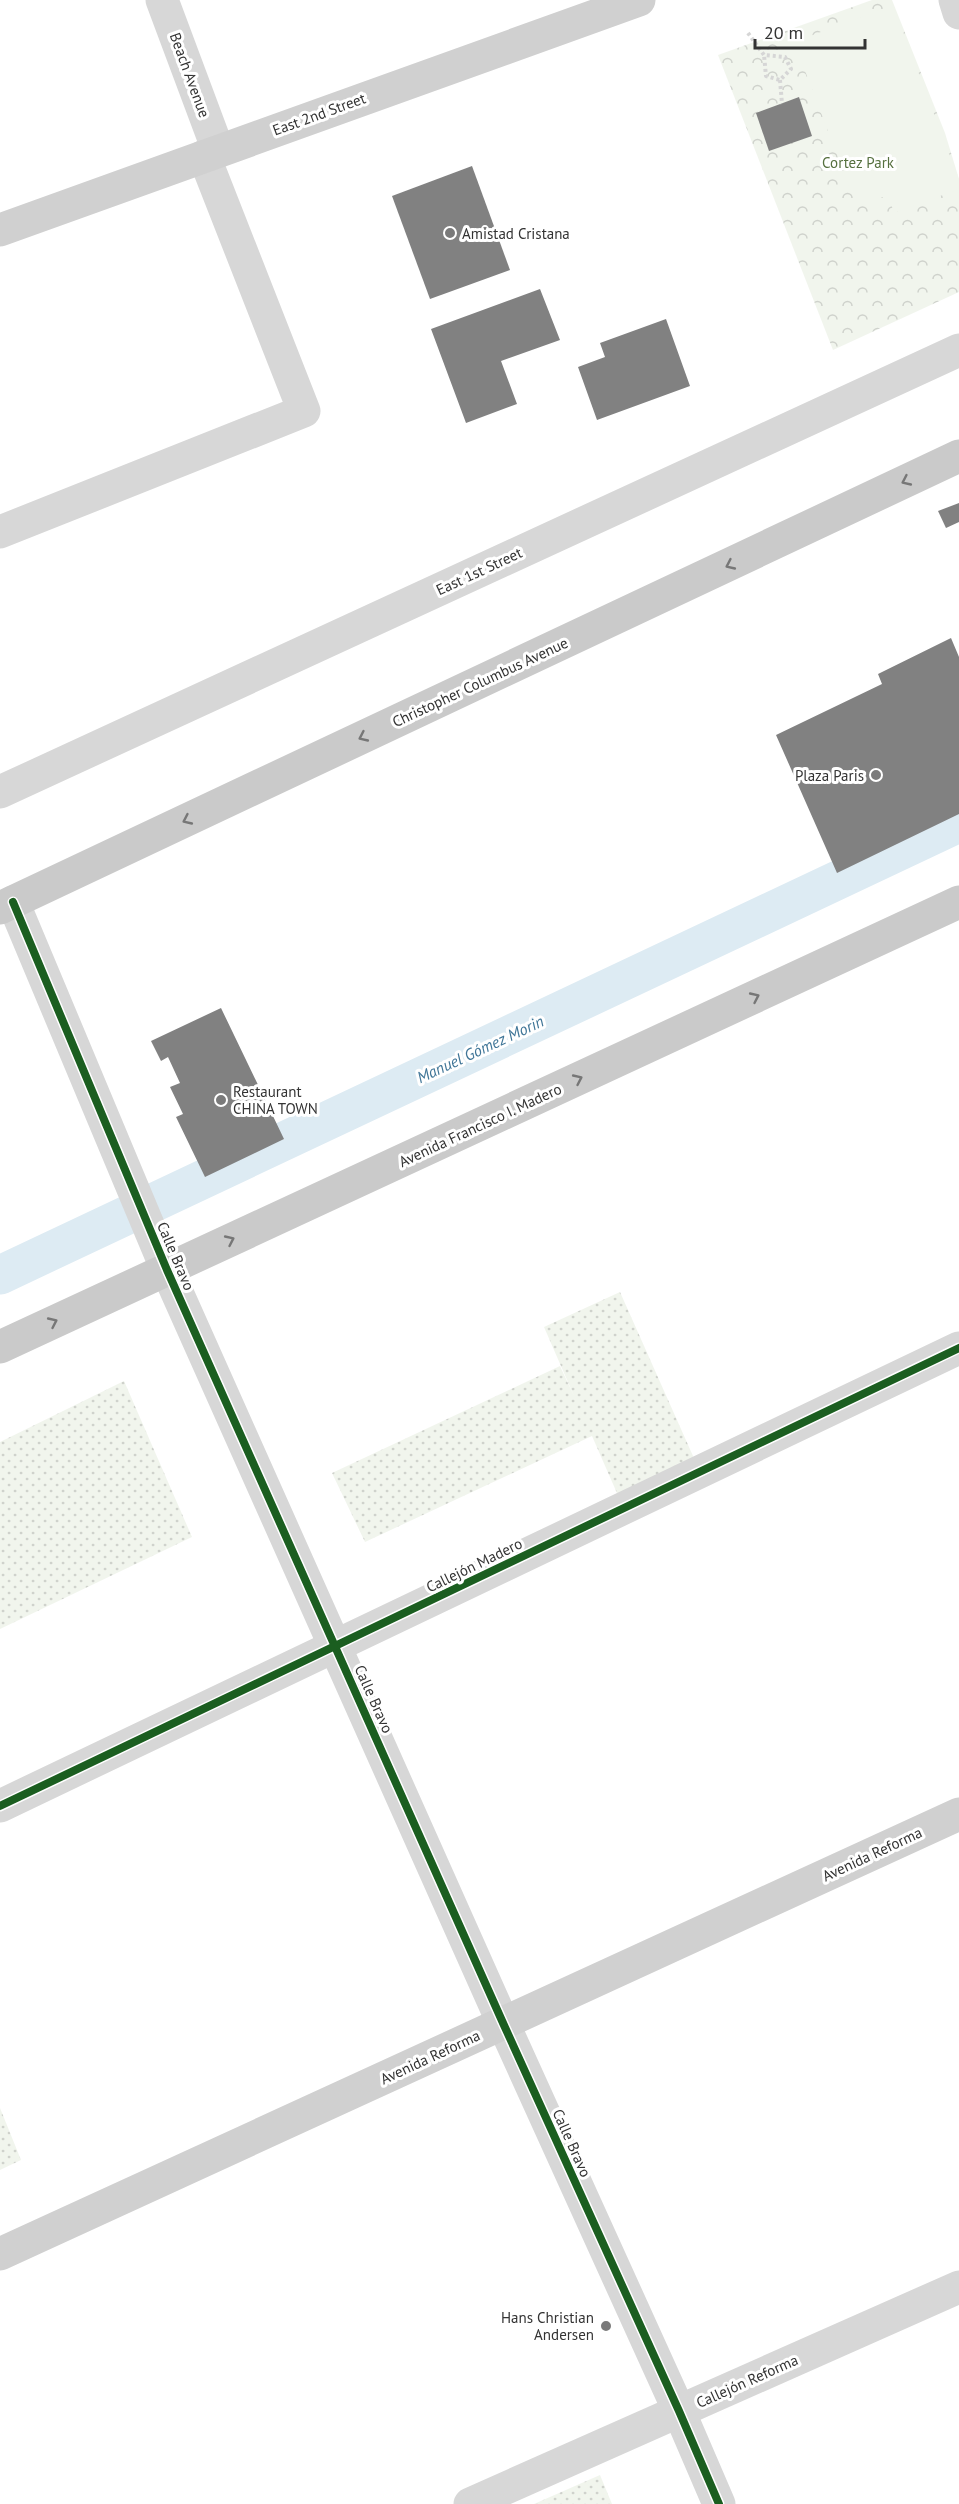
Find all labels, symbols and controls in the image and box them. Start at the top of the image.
scale bar [755,12,864,50]
text: 20 m [764,21,803,44]
street label: Beach Avenue [166,30,214,120]
street label: East 2nd Street [270,88,368,140]
park label: Cortez Park [822,153,895,172]
place label: Amistad Cristana [462,224,570,243]
marker: Amistad Cristana [443,226,457,240]
one-way arrow [902,474,913,486]
street label: East 1st Street [433,543,525,599]
one-way arrow [725,557,736,569]
street label: Christopher Columbus Avenue [389,633,571,731]
one-way arrow [359,730,370,742]
place label: Plaza Paris [795,766,864,785]
marker: Plaza Paris [869,768,883,782]
one-way arrow [182,813,193,825]
one-way arrow [749,992,760,1004]
water label: Manuel Gómez Morin [413,1011,547,1087]
one-way arrow [572,1074,583,1086]
street label: Avenida Francisco I. Madero [396,1079,564,1171]
place label: Restaurant CHINA TOWN [233,1082,318,1118]
marker: Restaurant CHINA TOWN [214,1093,228,1107]
street label: Calle Bravo [153,1219,199,1293]
one-way arrow [224,1236,235,1248]
one-way arrow [47,1318,58,1330]
street label: Callejón Madero [423,1534,525,1596]
street label: Calle Bravo [351,1662,397,1736]
street label: Avenida Reforma [819,1823,925,1885]
street label: Avenida Reforma [377,2026,483,2088]
street label: Calle Bravo [549,2106,595,2180]
place label: Hans Christian Andersen [501,2308,594,2344]
marker: Hans Christian Andersen [599,2319,613,2333]
street label: Callejón Reforma [693,2350,801,2412]

